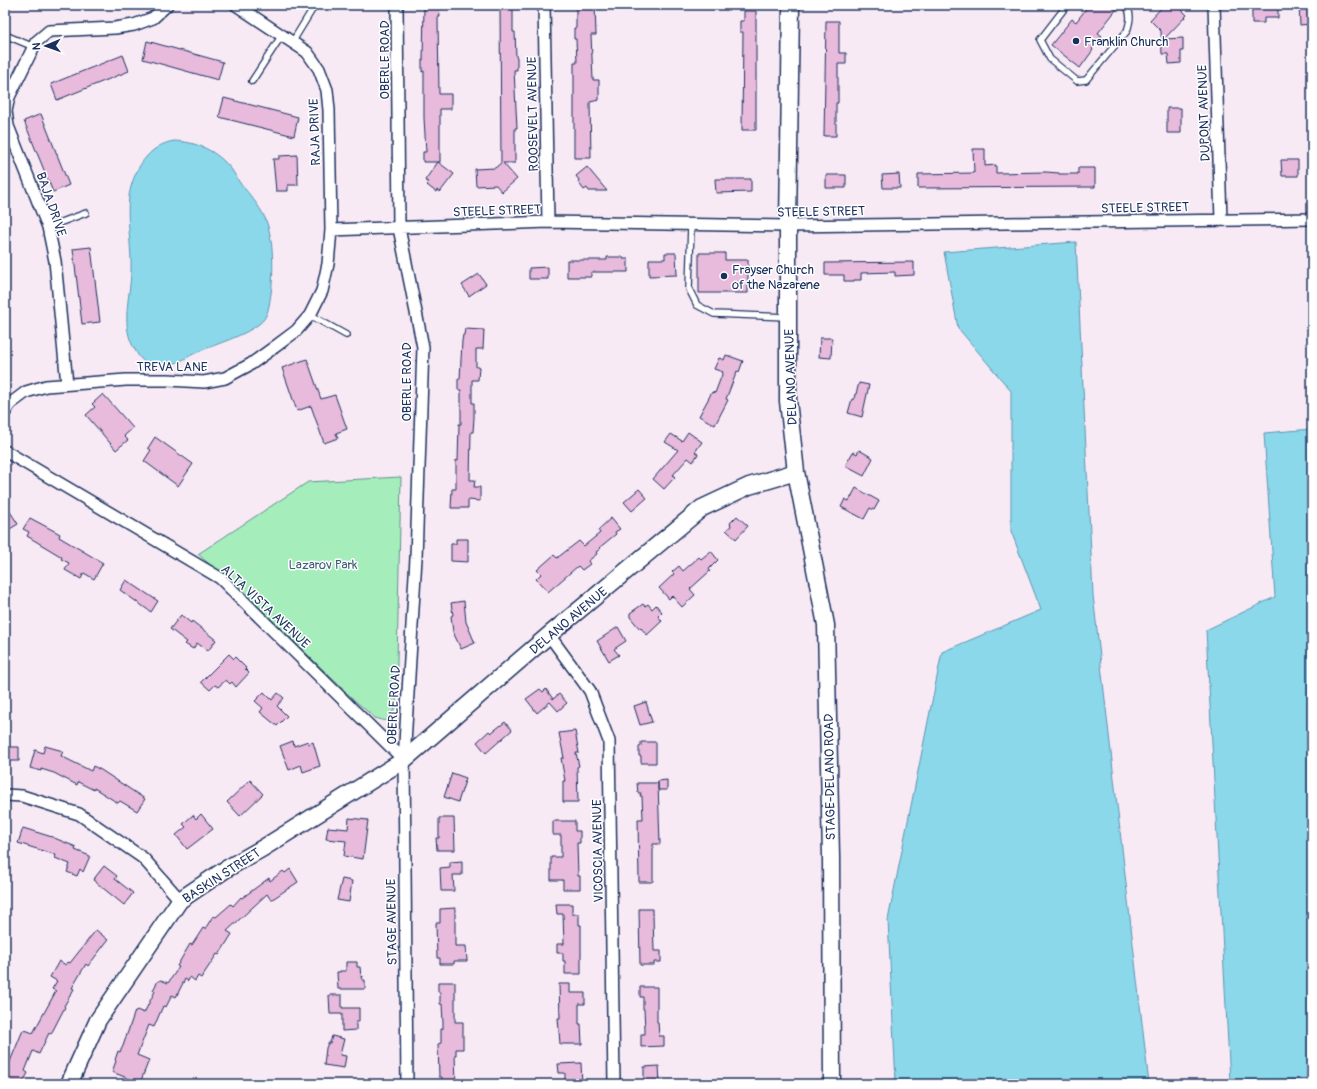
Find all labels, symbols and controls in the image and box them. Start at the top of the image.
street label: OBERLE ROAD [377,20,393,100]
north arrow [26,26,66,66]
place label: Franklin Church [1084,34,1168,50]
marker: Franklin Church [1071,36,1081,46]
text: N [30,42,43,50]
street label: ROOSEVELT AVENUE [524,56,542,172]
street label: DUPONT AVENUE [1194,64,1214,162]
street label: RAJA DRIVE [306,98,324,166]
street label: BAJA DRIVE [33,170,70,239]
street label: STEELE STREET [1101,199,1189,217]
street label: STEELE STREET [453,201,541,221]
street label: STEELE STREET [777,203,865,221]
place label: Frayser Church of the Nazarene [732,262,820,293]
marker: Frayser Church of the Nazarene [719,271,729,281]
street label: DELANO AVENUE [781,328,801,425]
street label: OBERLE ROAD [399,342,415,422]
street label: TREVA LANE [137,359,208,375]
park label: Lazarov Park [289,557,358,573]
street label: ALTA VISTA AVENUE [218,561,313,652]
street label: DELANO AVENUE [527,584,611,658]
street label: OBERLE ROAD [384,665,404,745]
street label: STAGE-DELANO ROAD [821,714,839,840]
street label: VICOSCIA AVENUE [589,799,607,903]
street label: BASKIN STREET [180,845,263,907]
street label: STAGE AVENUE [383,878,401,965]

